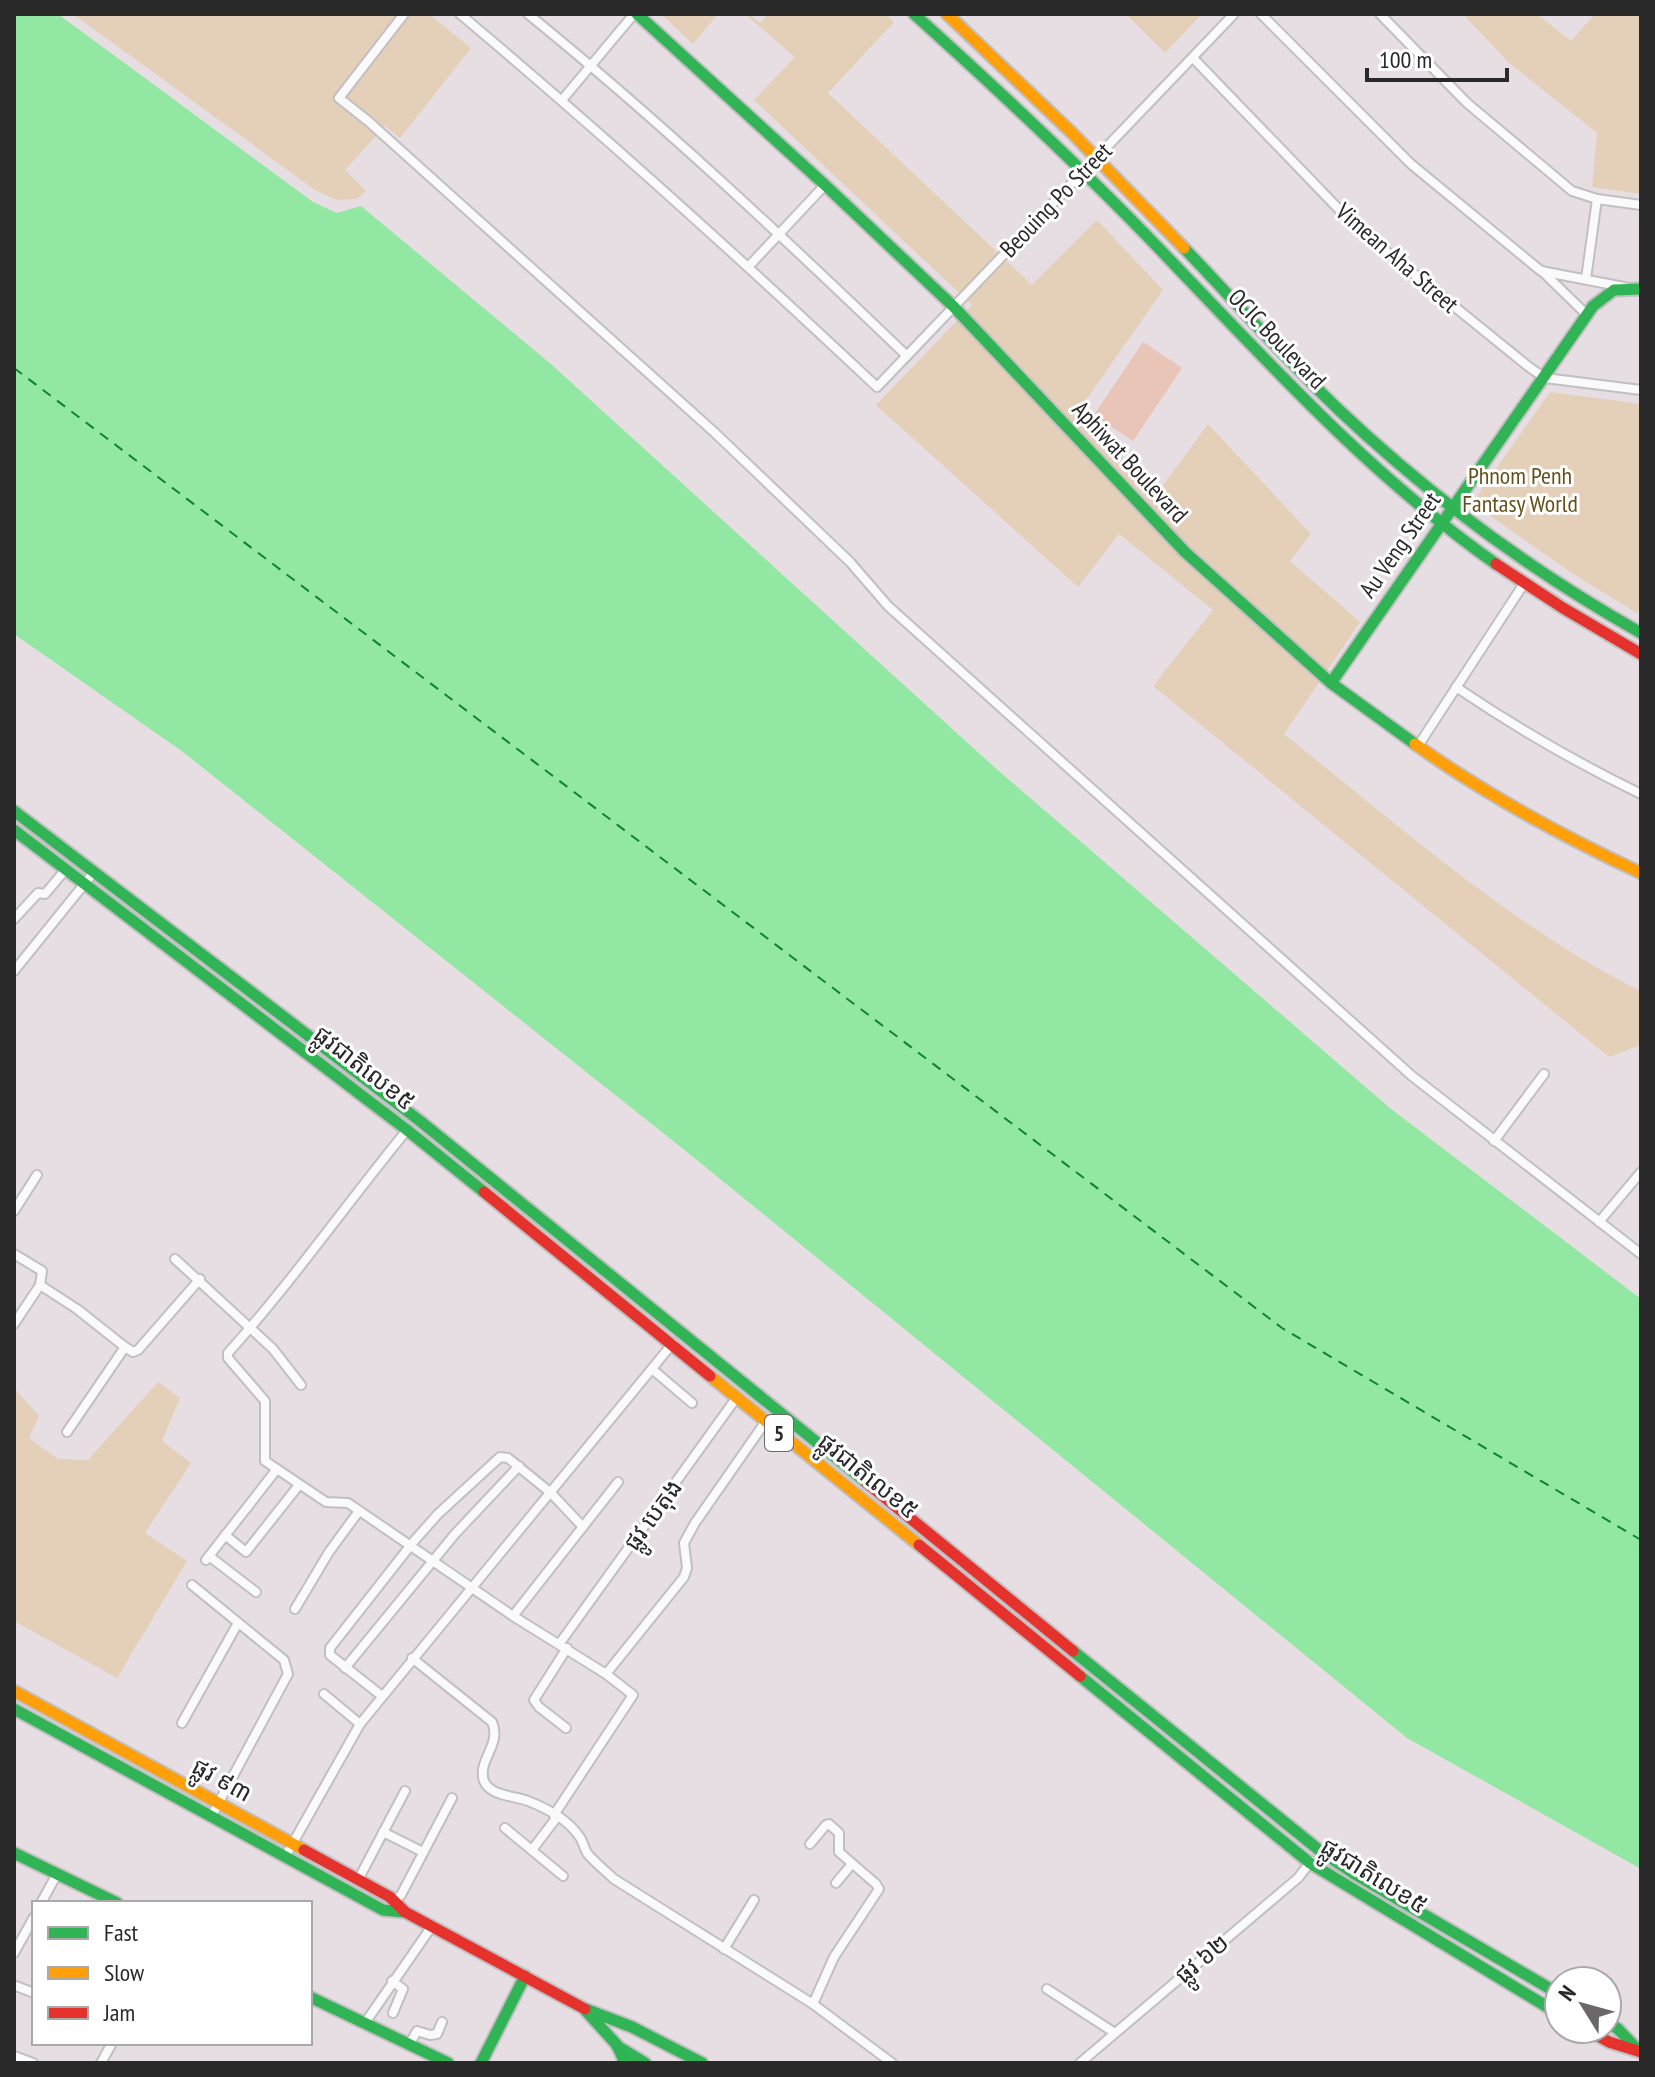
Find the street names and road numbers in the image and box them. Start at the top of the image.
street label: Beouing Po Street [993,135,1119,264]
street label: Vimean Aha Street [1329,195,1465,320]
street label: OCIC Boulevard [1222,282,1333,396]
street label: Aphiwat Boulevard [1066,394,1195,529]
street label: Au Veng Street [1352,486,1447,603]
street label: ផ្លូវជាតិលេខ៥ [303,1018,421,1122]
road number: 5 [765,1415,793,1451]
street label: ផ្លូវជាតិលេខ៥ [807,1426,925,1531]
street label: ផ្លូវ បេតុង [616,1473,695,1561]
street label: ផ្លូវ ៩៣ [183,1750,258,1815]
street label: ផ្លូវជាតិលេខ៥ [1311,1831,1433,1927]
street label: ផ្លូវ ៦២ [1168,1927,1240,1996]

